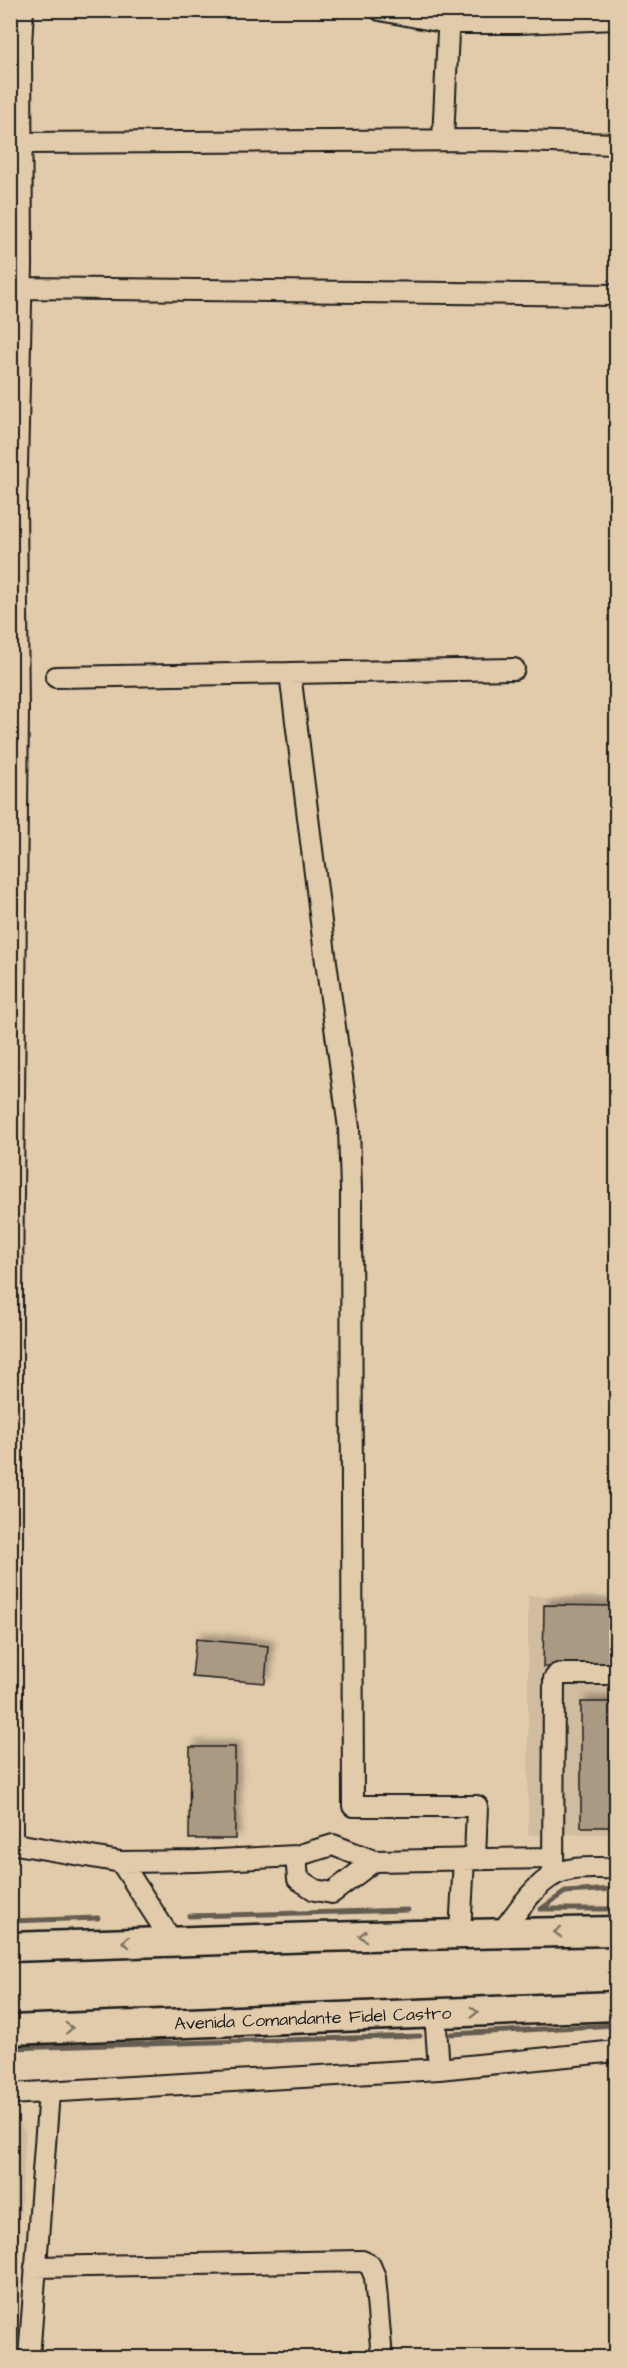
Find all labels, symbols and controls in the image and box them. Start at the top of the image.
one-way arrow [554,1926,563,1938]
one-way arrow [359,1930,368,1942]
one-way arrow [122,1936,131,1949]
street label: Avenida Comandante Fidel Castro [174,2001,452,2036]
one-way arrow [469,2005,478,2018]
one-way arrow [64,2022,73,2034]

